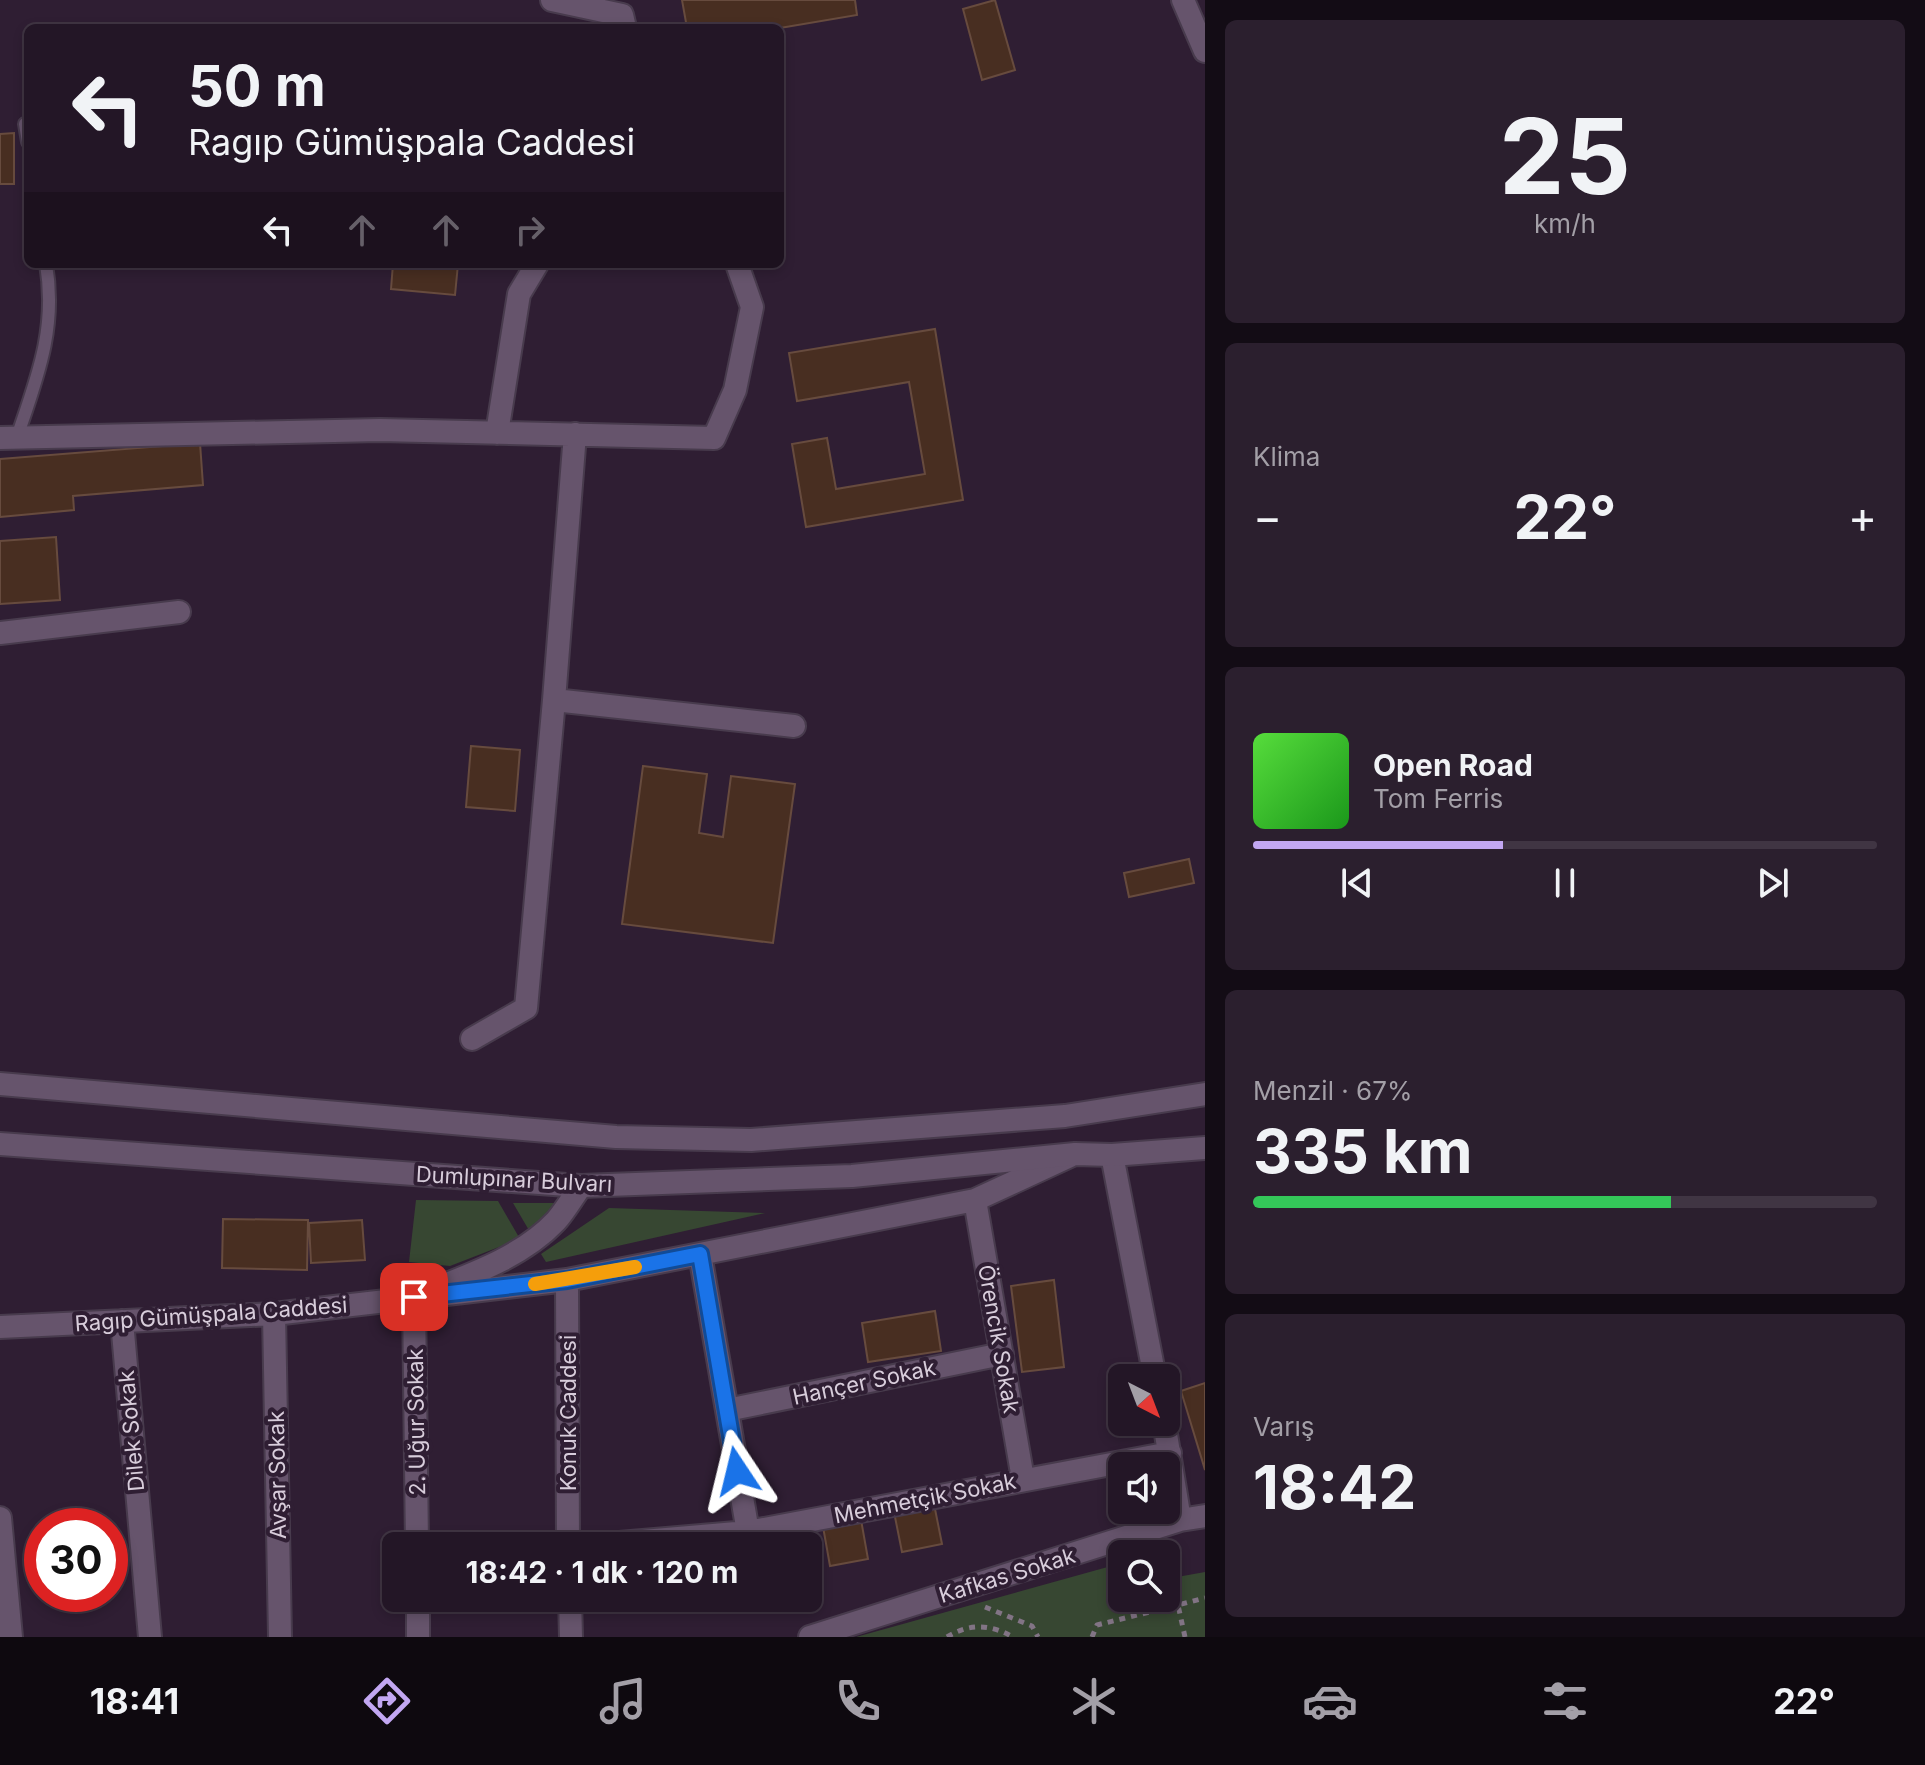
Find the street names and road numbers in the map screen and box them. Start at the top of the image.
street label: Dumlupınar Bulvarı [415,1161,613,1197]
street label: Örencik Sokak [973,1263,1025,1415]
street label: Ragıp Gümüşpala Caddesi [74,1292,348,1336]
street label: Konuk Caddesi [555,1335,581,1491]
street label: 2. Uğur Sokak [402,1348,430,1496]
street label: Hançer Sokak [790,1354,938,1410]
street label: Dilek Sokak [113,1369,149,1493]
street label: Avşar Sokak [263,1411,291,1539]
street label: Mehmetçik Sokak [832,1468,1018,1528]
street label: Kafkas Sokak [936,1542,1078,1608]

